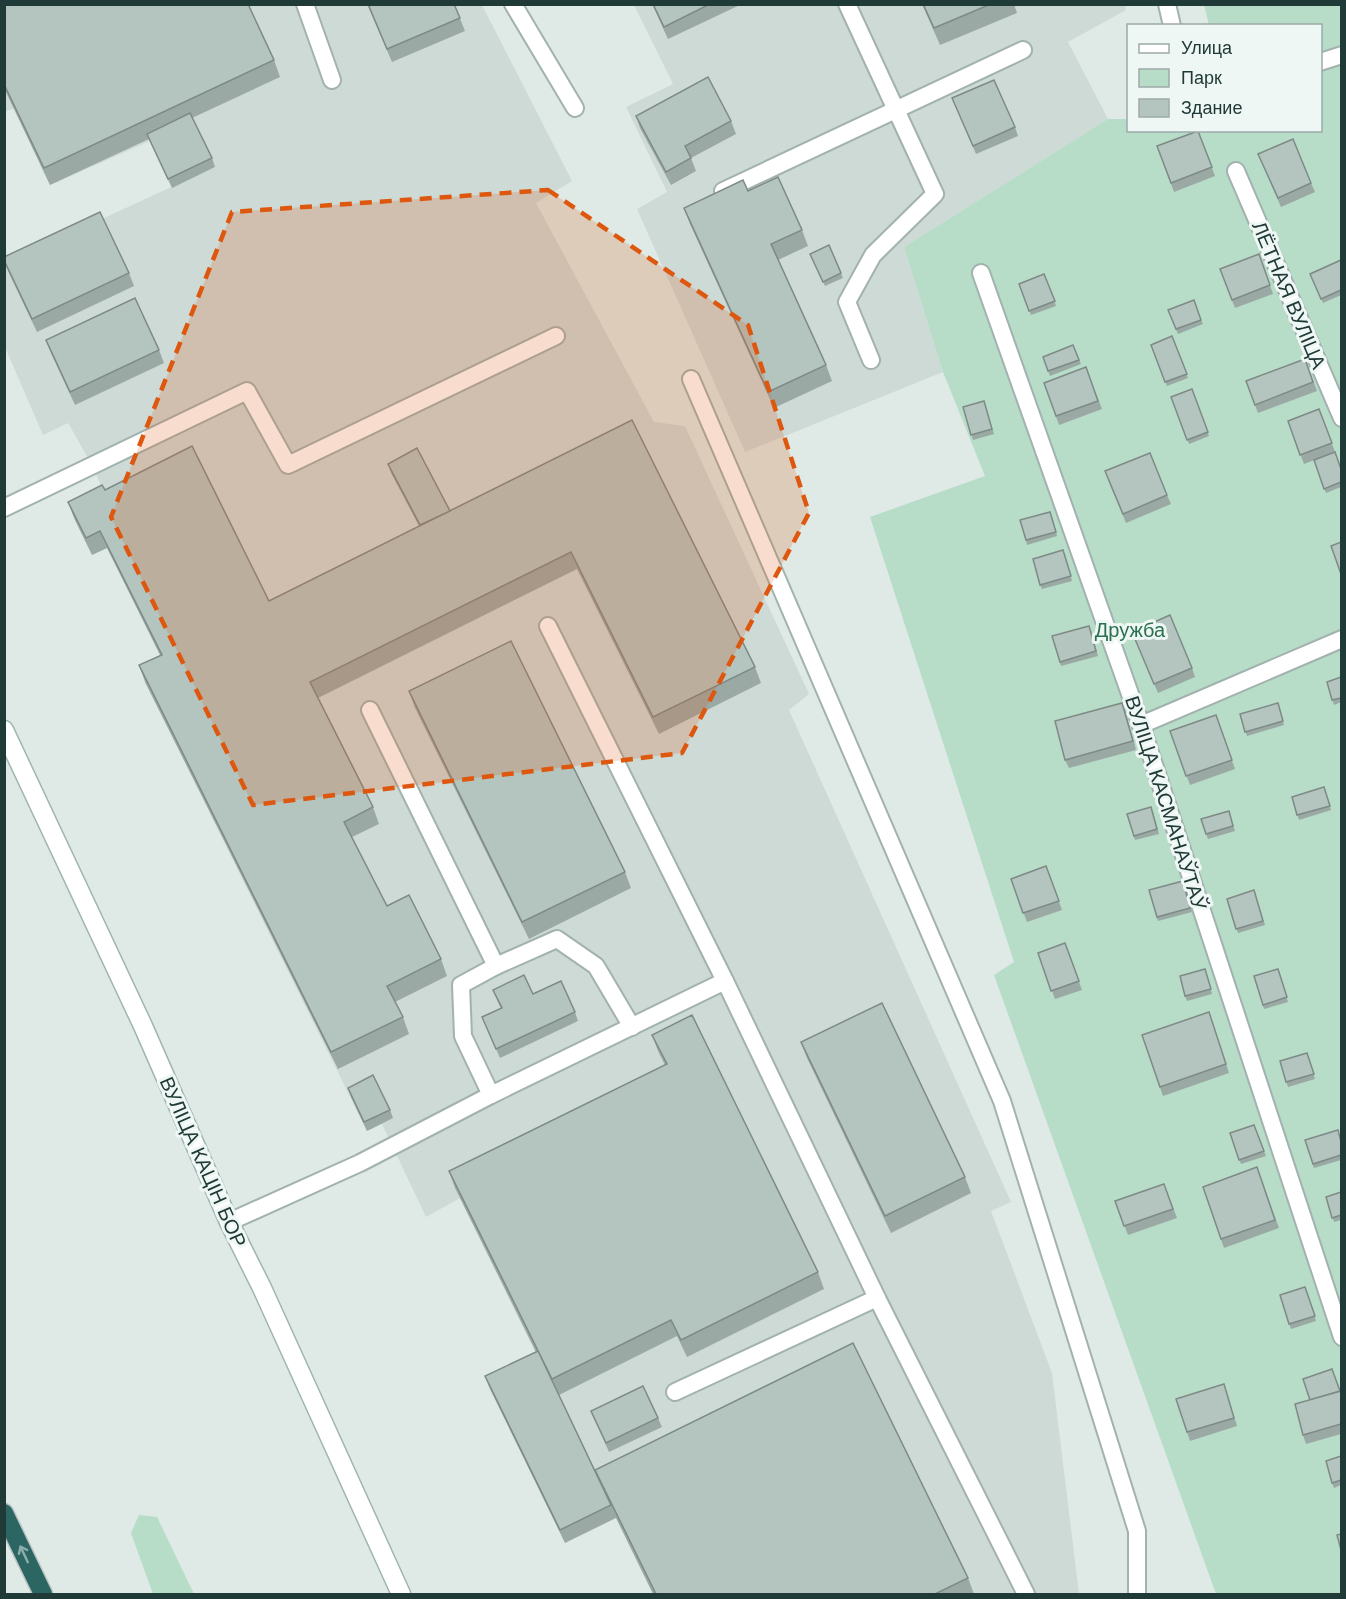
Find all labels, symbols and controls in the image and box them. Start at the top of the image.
legend [1127,24,1322,132]
text: Улица [1181,38,1233,58]
text: Парк [1181,68,1222,88]
text: Здание [1181,98,1242,118]
street label: ЛЁТНАЯ ВУЛІЦА [1248,218,1330,373]
park label: Дружба [1095,619,1166,641]
street label: ВУЛІЦА КАСМАНАЎТАЎ [1121,693,1212,913]
street label: ВУЛІЦА КАЦІН БОР [155,1073,251,1251]
one-way arrow [17,1545,29,1563]

